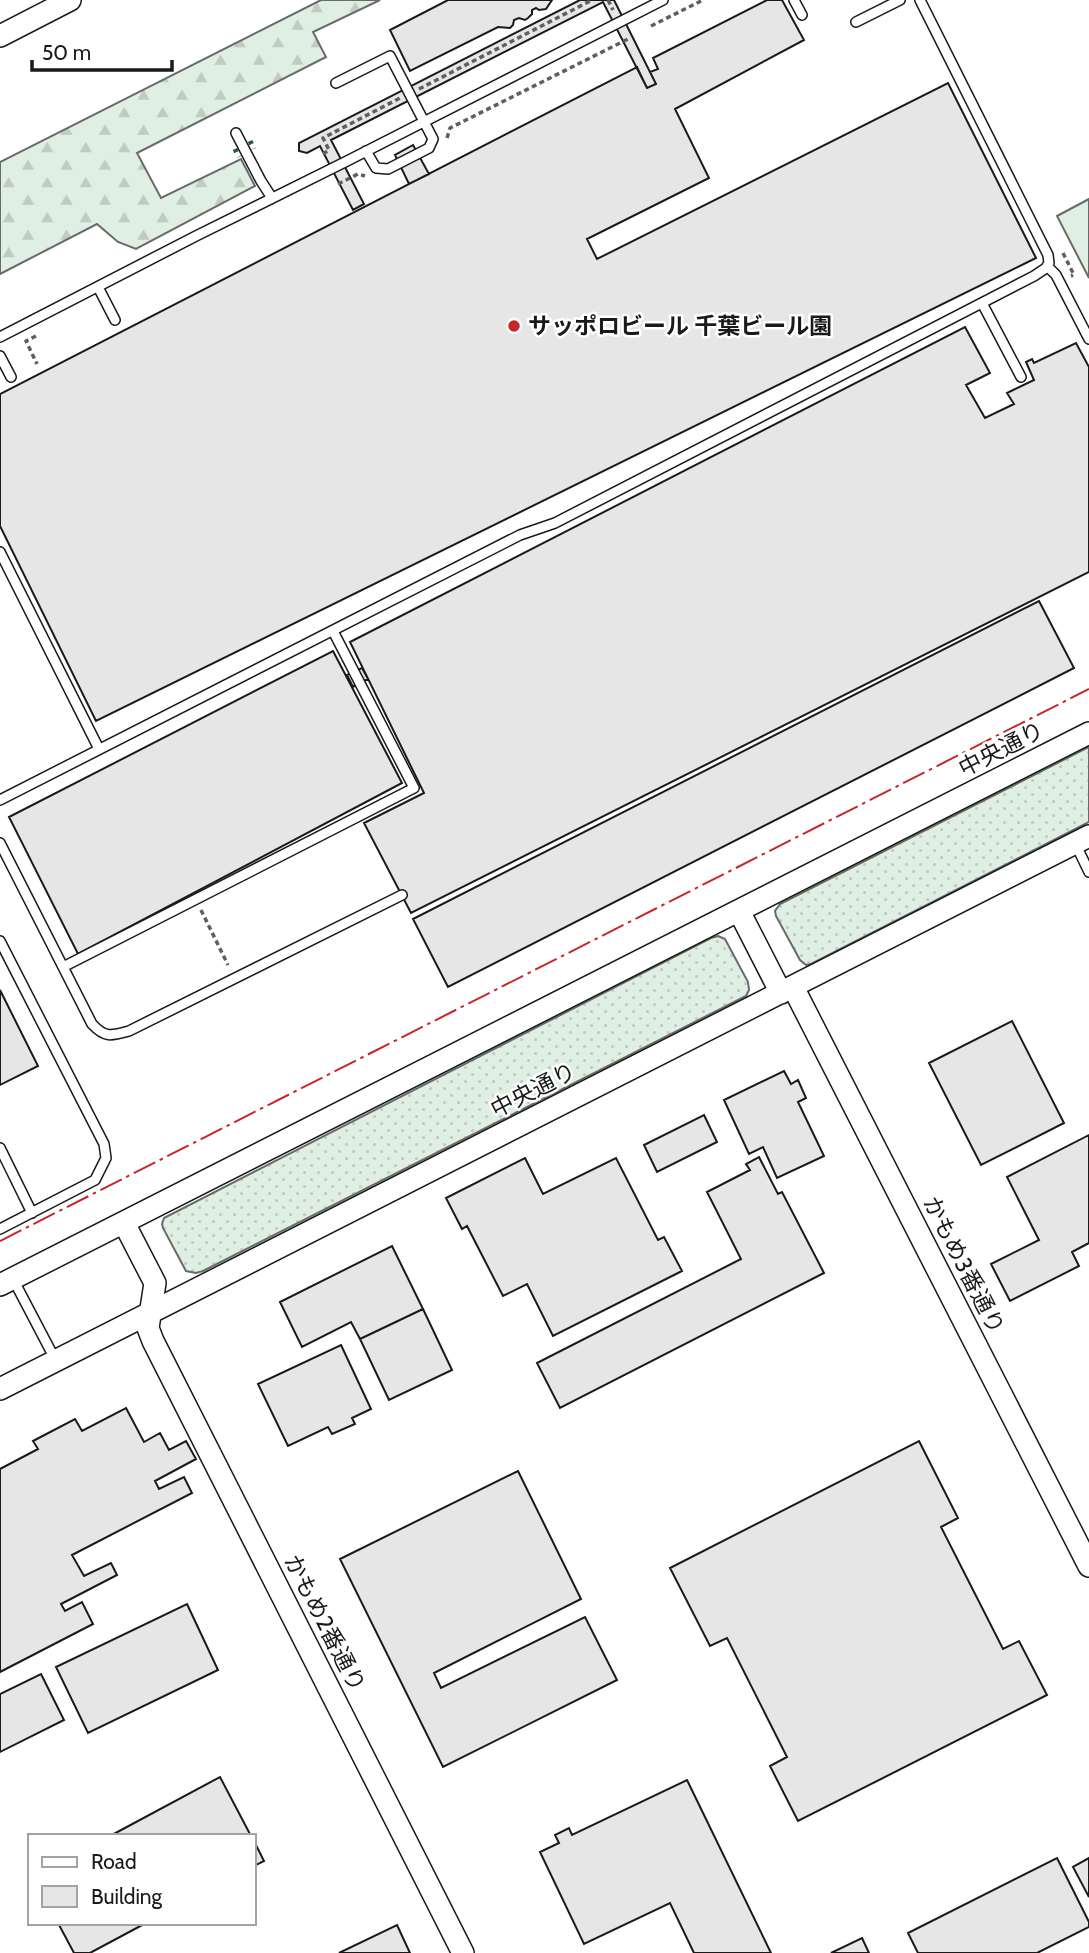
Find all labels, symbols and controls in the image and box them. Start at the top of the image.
scale bar [32,28,172,72]
text: 50 m [42,40,91,65]
place label: サッポロビール 千葉ビール園 [528,312,832,340]
marker: サッポロビール 千葉ビール園 [506,318,522,334]
street label: 中央通り [954,716,1048,782]
street label: 中央通り [486,1057,580,1123]
street label: かもめ3番通り [917,1192,1011,1338]
street label: かもめ2番通り [278,1550,372,1696]
legend [28,1834,256,1925]
text: Road [91,1849,137,1874]
text: Building [91,1884,163,1909]

